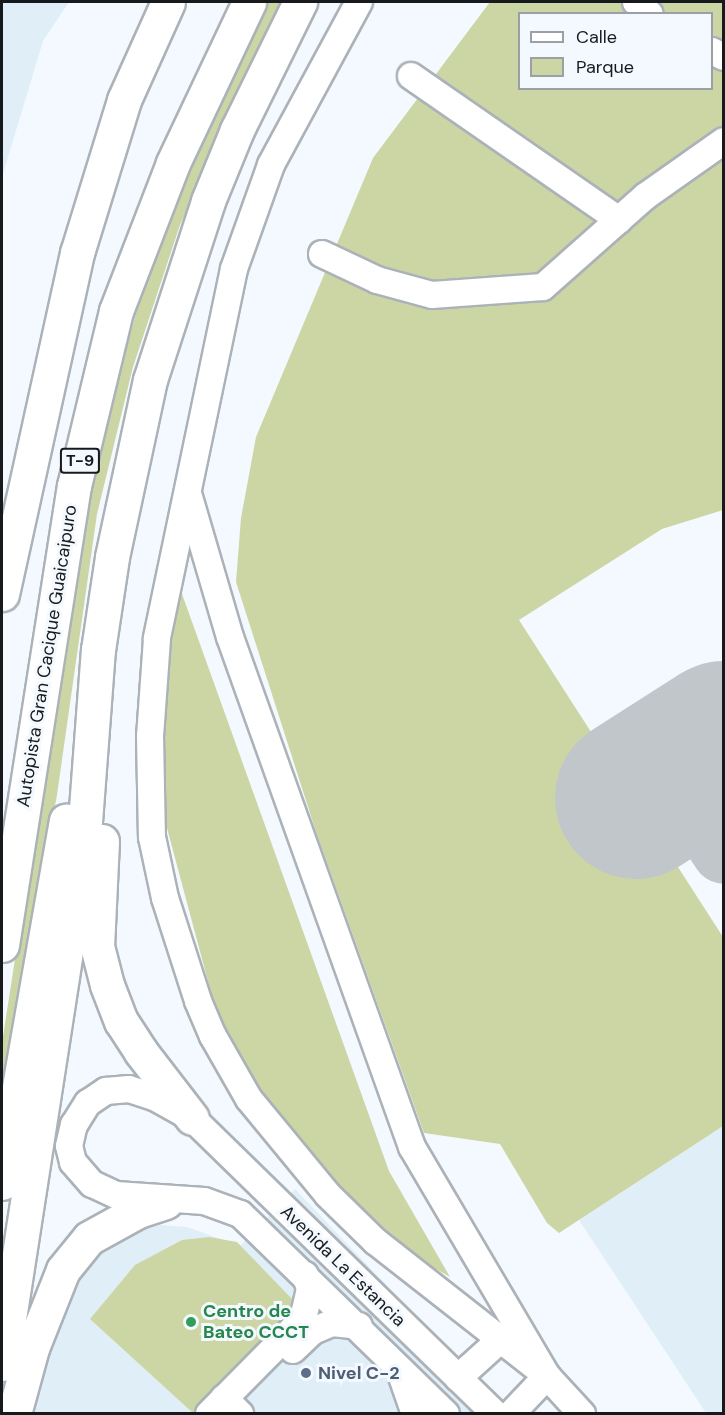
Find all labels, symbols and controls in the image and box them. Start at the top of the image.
legend [518,12,713,90]
text: Calle [576,25,617,49]
text: Parque [576,55,634,79]
road number: T-9 [59,448,101,474]
street label: Autopista Gran Cacique Guaicaipuro [12,503,82,809]
street label: Avenida La Estancia [276,1201,410,1331]
place label: Centro de Bateo CCCT [203,1301,309,1344]
marker: Centro de Bateo CCCT [184,1315,198,1329]
place label: Nivel C-2 [318,1362,400,1384]
marker: Nivel C-2 [299,1366,313,1380]

